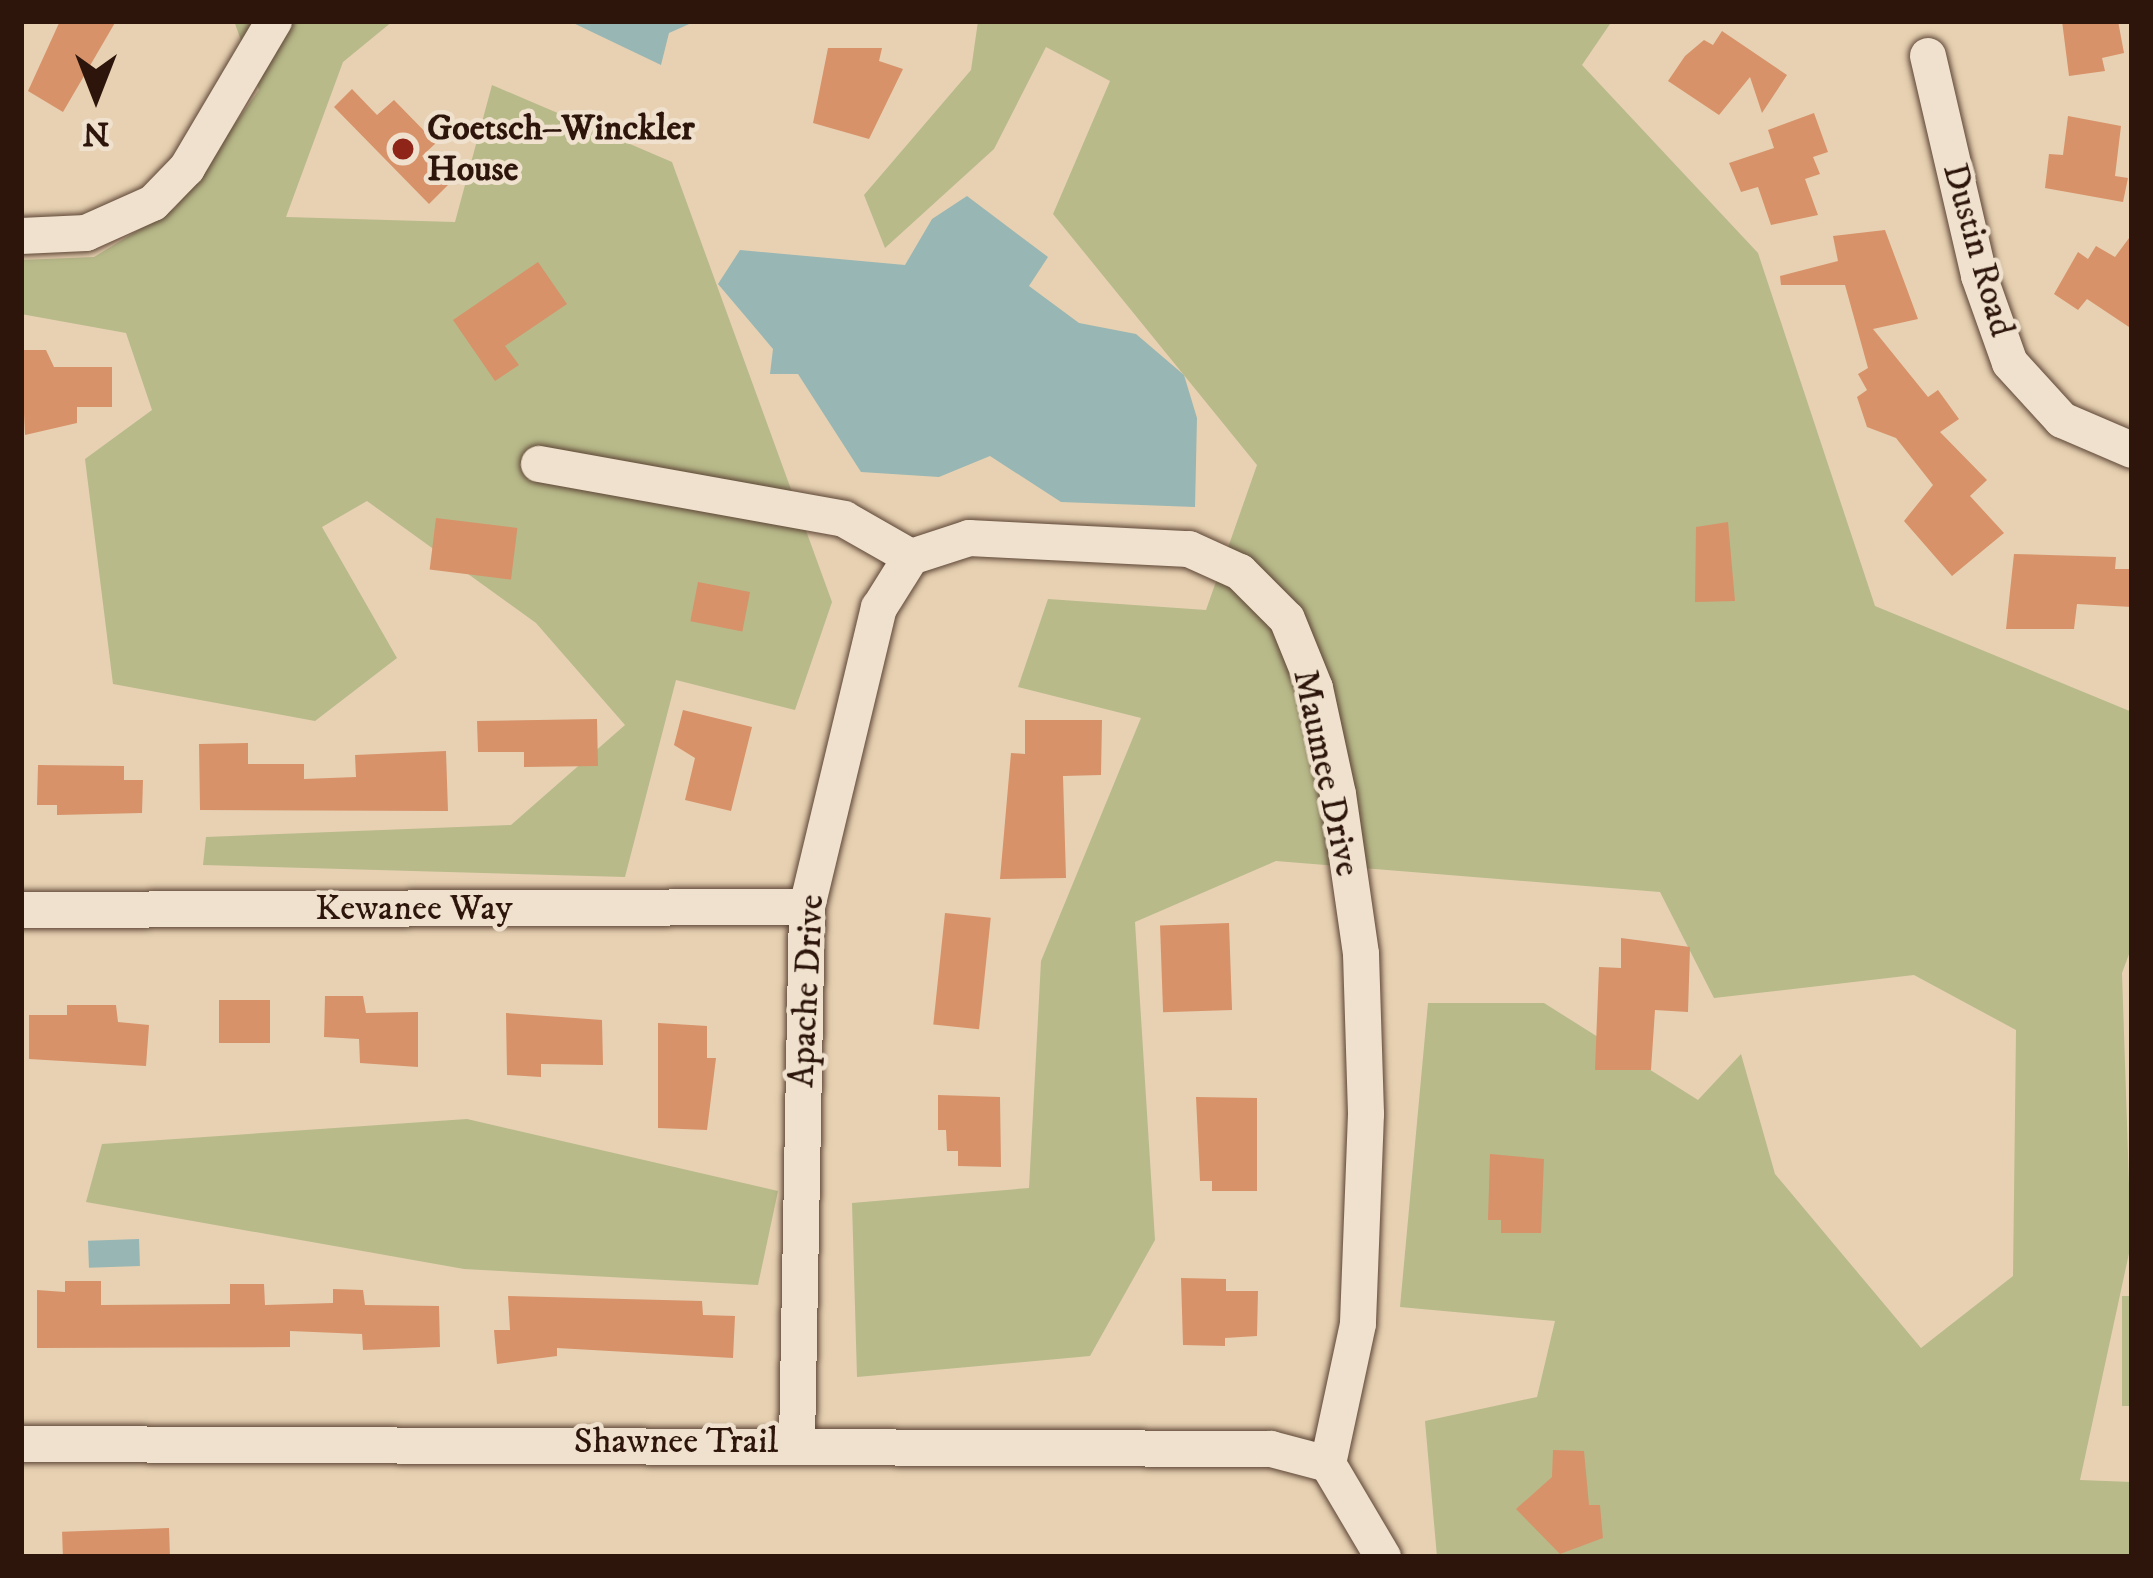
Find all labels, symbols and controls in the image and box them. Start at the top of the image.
north arrow [36,36,156,156]
place label: Goetsch–Winckler House [427,106,695,191]
text: N [82,112,110,153]
marker: Goetsch–Winckler House [390,136,416,162]
street label: Dustin Road [1933,158,2023,342]
street label: Maumee Drive [1283,666,1369,880]
street label: Kewanee Way [315,887,513,931]
street label: Apache Drive [780,893,834,1089]
street label: Shawnee Trail [574,1420,778,1464]

